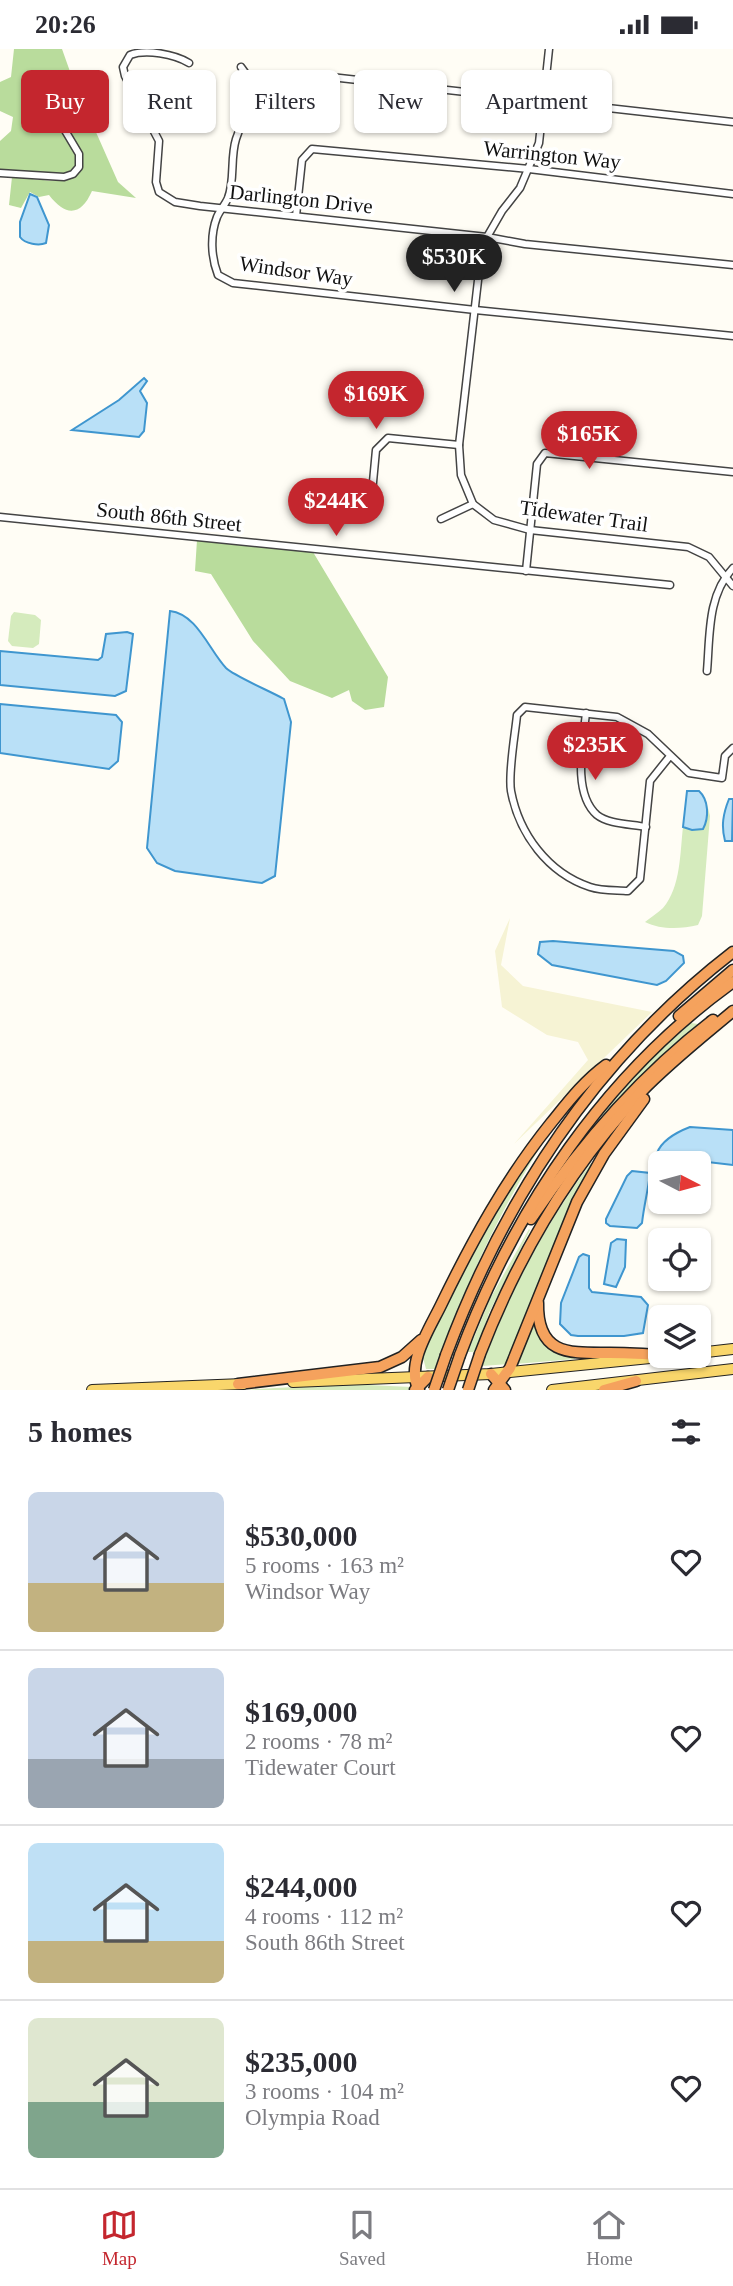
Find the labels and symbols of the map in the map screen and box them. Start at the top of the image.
street label: Warrington Way [482,136,622,174]
street label: Darlington Drive [228,180,374,218]
pin: $530K [405,235,503,294]
street label: Windsor Way [238,251,355,291]
pin: $169K [327,371,425,431]
pin: $165K [540,411,638,471]
pin: $244K [287,479,385,538]
street label: Tidewater Trail [518,495,650,537]
street label: South 86th Street [95,497,243,537]
pin: $235K [546,723,644,782]
north arrow [648,1151,710,1215]

